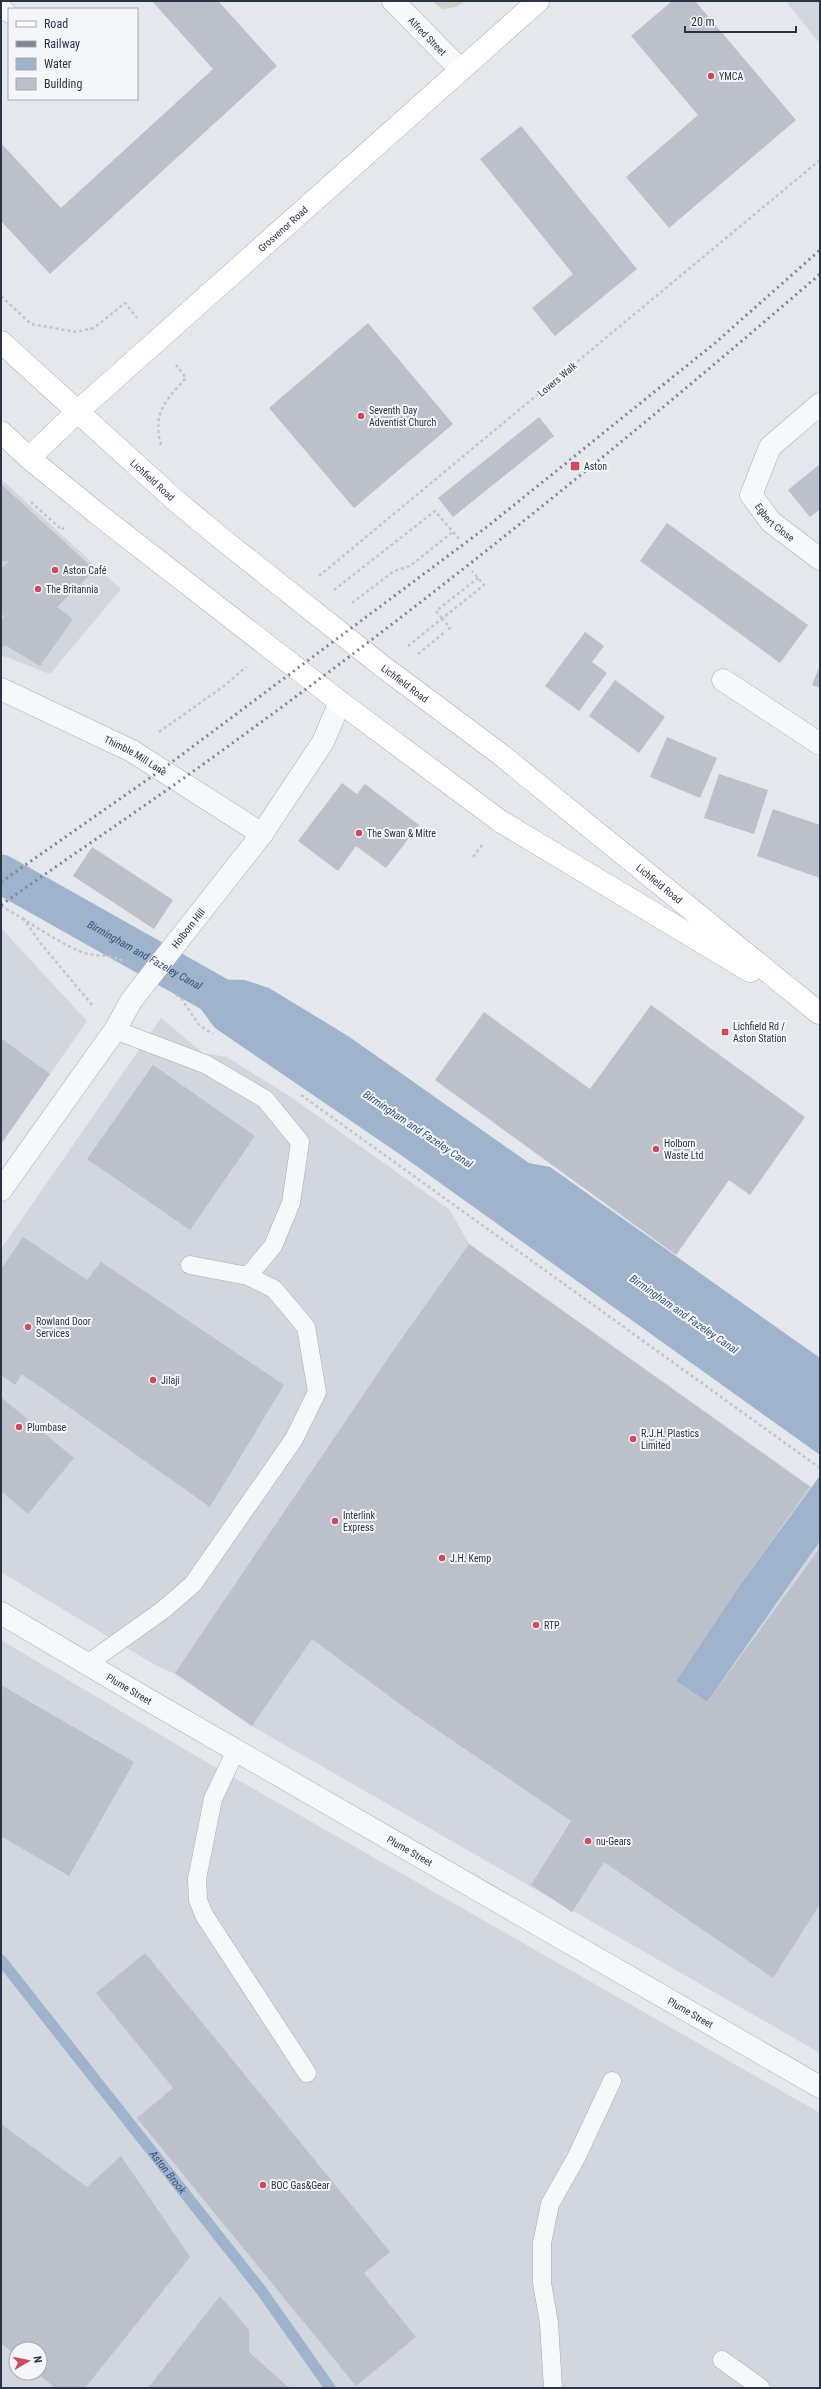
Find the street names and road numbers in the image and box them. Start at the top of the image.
street label: Alfred Street [406,15,448,58]
street label: Grosvenor Road [256,204,310,254]
street label: Lovers Walk [536,360,579,399]
street label: Lichfield Road [128,457,177,503]
street label: Egbert Close [753,501,797,544]
street label: Lichfield Road [379,662,430,705]
street label: Thimble Mill Lane [102,734,169,778]
street label: Lichfield Road [634,862,684,906]
street label: Holborn Hill [170,907,207,950]
street label: Plume Street [104,1672,154,1707]
street label: Plume Street [385,1834,434,1869]
street label: Plume Street [666,1995,715,2030]

